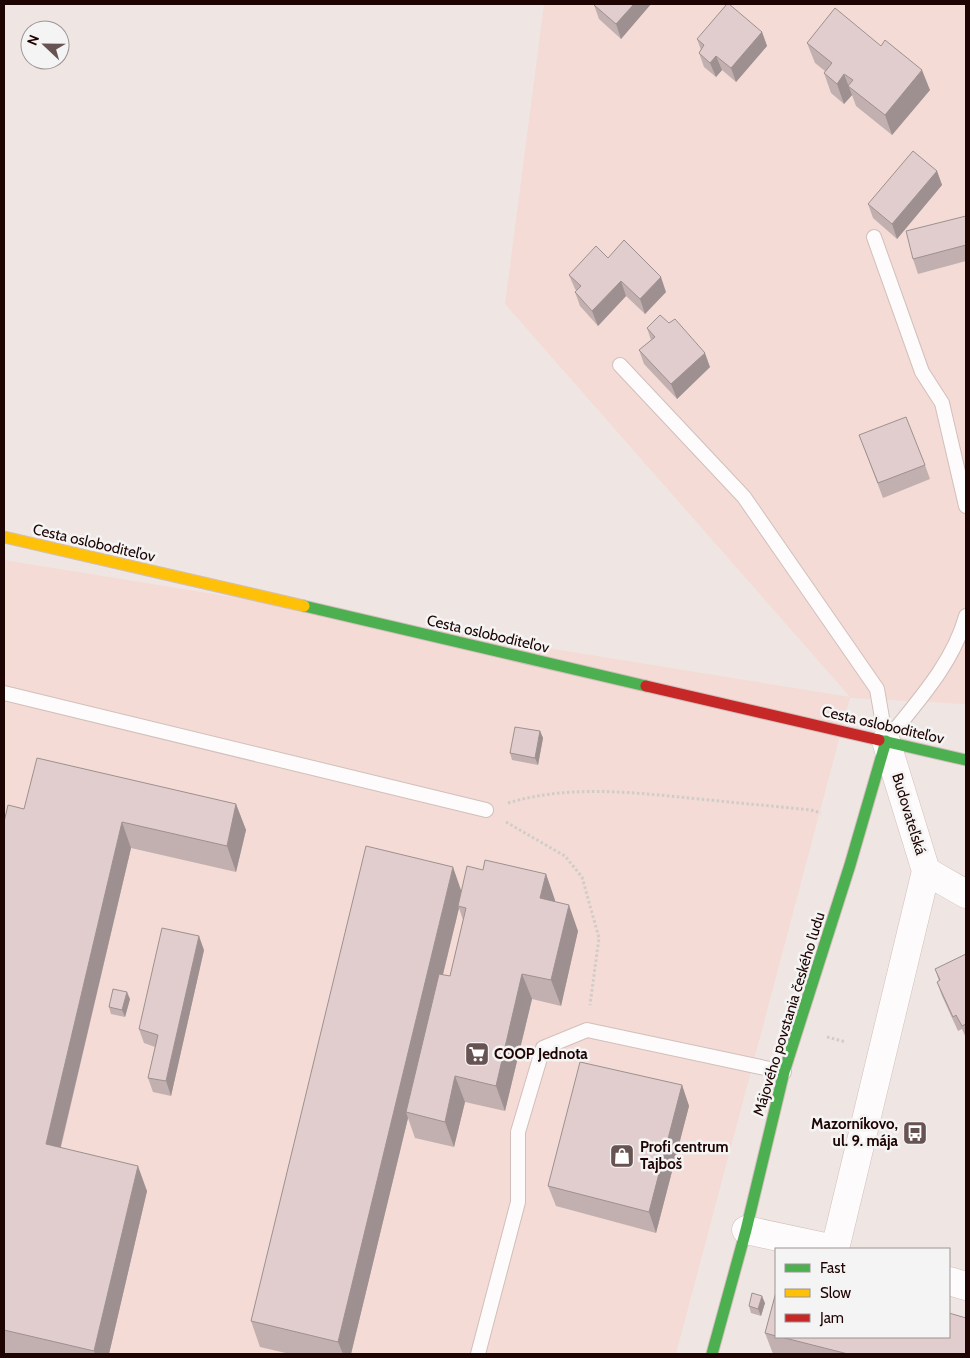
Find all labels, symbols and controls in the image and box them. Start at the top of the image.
north arrow [20,20,70,70]
text: N [23,32,43,48]
street label: Cesta osloboditeľov [31,520,158,566]
street label: Cesta osloboditeľov [425,611,552,657]
street label: Cesta osloboditeľov [820,702,947,748]
street label: Budovateľská [888,771,930,858]
street label: Májového povstania českého ľudu [749,910,829,1118]
supermarket icon: COOP Jednota [464,1041,490,1067]
place label: COOP Jednota [494,1045,588,1063]
place label: Mazorníkovo, ul. 9. mája [811,1115,899,1150]
bus stop icon: Mazorníkovo, ul. 9. mája [902,1120,928,1146]
place label: Profi centrum Tajboš [640,1138,728,1173]
shop icon: Profi centrum Tajboš [609,1143,635,1169]
legend [775,1248,950,1338]
text: Fast [820,1259,845,1277]
text: Slow [820,1284,851,1302]
text: Jam [819,1309,844,1327]

